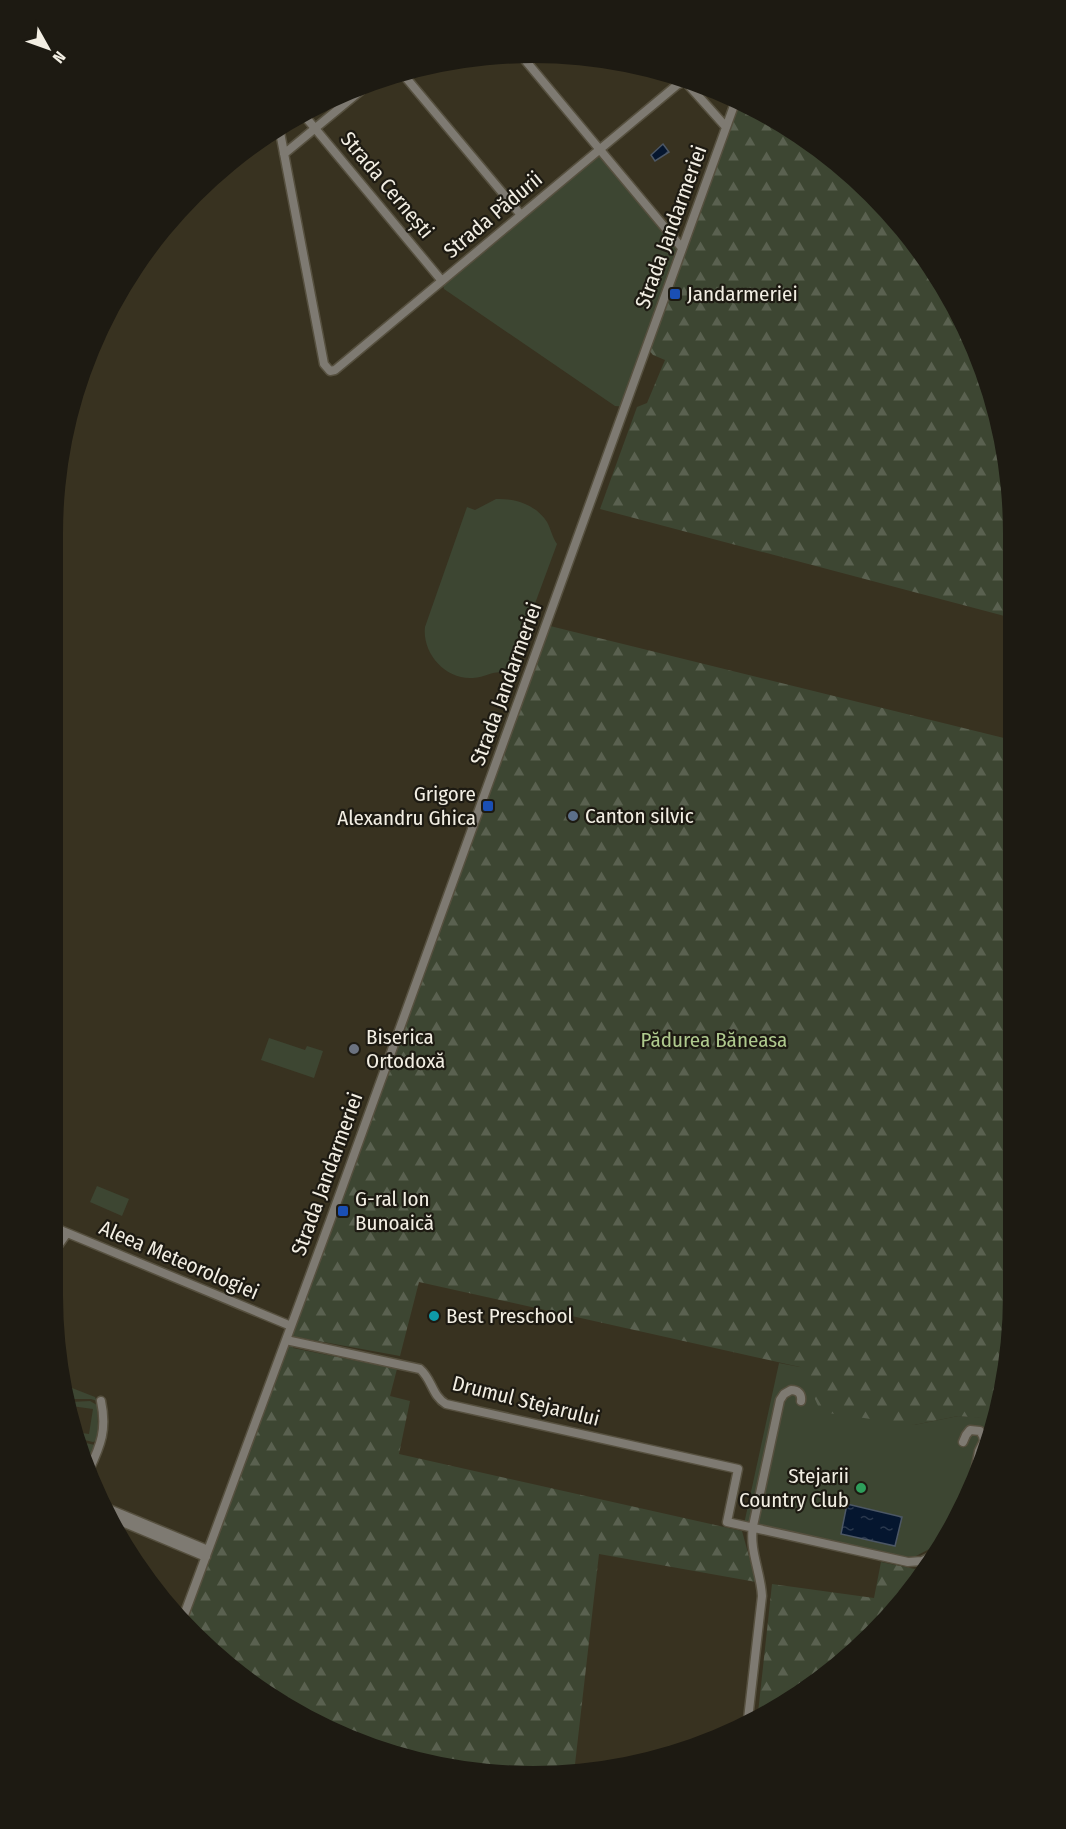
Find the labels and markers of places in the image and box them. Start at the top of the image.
place label: Jandarmeriei [687,281,798,307]
marker: Jandarmeriei [668,287,682,301]
place label: Grigore Alexandru Ghica [337,781,476,831]
marker: Grigore Alexandru Ghica [481,799,495,813]
place label: Canton silvic [585,803,694,829]
marker: Canton silvic [566,809,580,823]
place label: Biserica Ortodoxă [366,1024,445,1074]
marker: Biserica Ortodoxă [347,1042,361,1056]
place label: G-ral Ion Bunoaică [355,1186,434,1236]
marker: G-ral Ion Bunoaică [336,1204,350,1218]
place label: Best Preschool [446,1303,573,1329]
marker: Best Preschool [427,1309,441,1323]
place label: Stejarii Country Club [739,1463,849,1513]
marker: Stejarii Country Club [854,1481,868,1495]

